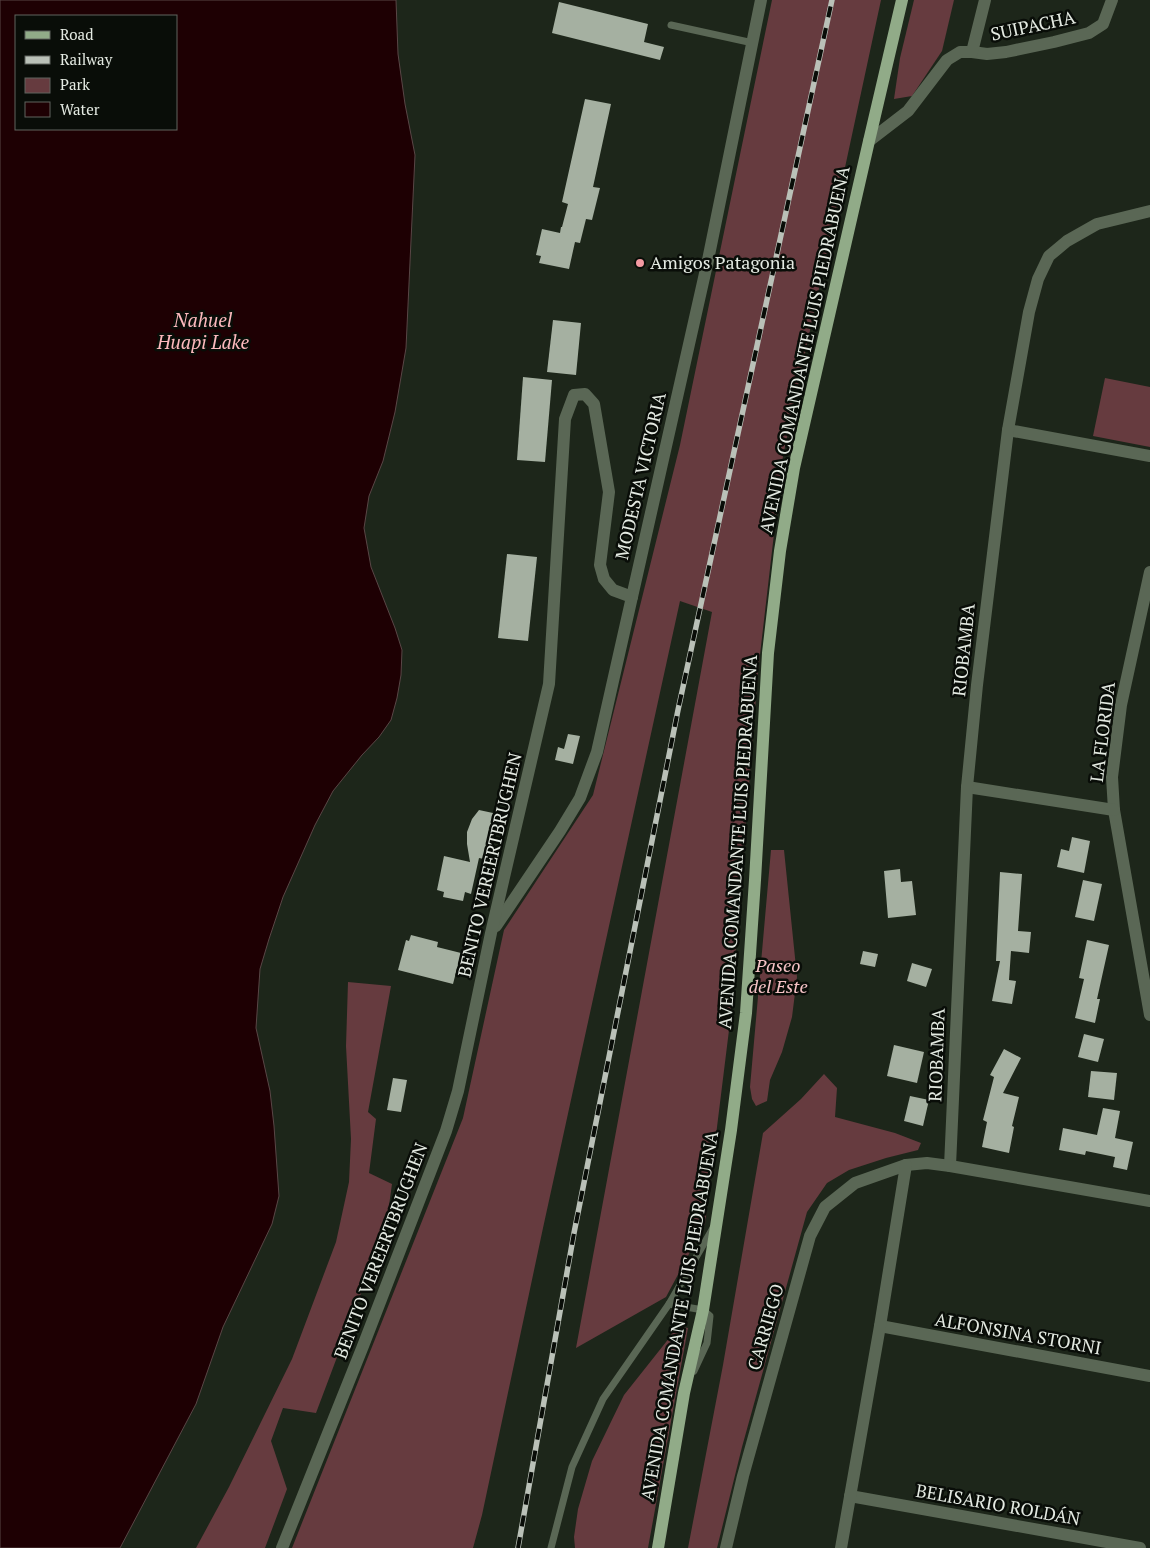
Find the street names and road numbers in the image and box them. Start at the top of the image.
street label: SUIPACHA [988,4,1078,46]
street label: AVENIDA COMANDANTE LUIS PIEDRABUENA [753,163,855,536]
street label: MODESTA VICTORIA [609,389,671,562]
street label: RIOBAMBA [946,601,980,698]
street label: AVENIDA COMANDANTE LUIS PIEDRABUENA [712,653,762,1030]
street label: LA FLORIDA [1084,680,1120,783]
street label: BENITO VEREERTBRUGHEN [452,750,527,979]
street label: RIOBAMBA [922,1007,950,1102]
street label: AVENIDA COMANDANTE LUIS PIEDRABUENA [635,1128,724,1503]
street label: BENITO VEREERTBRUGHEN [328,1139,432,1362]
street label: CARRIEGO [741,1281,789,1373]
street label: ALFONSINA STORNI [933,1307,1103,1359]
street label: BELISARIO ROLDÁN [914,1478,1082,1530]

